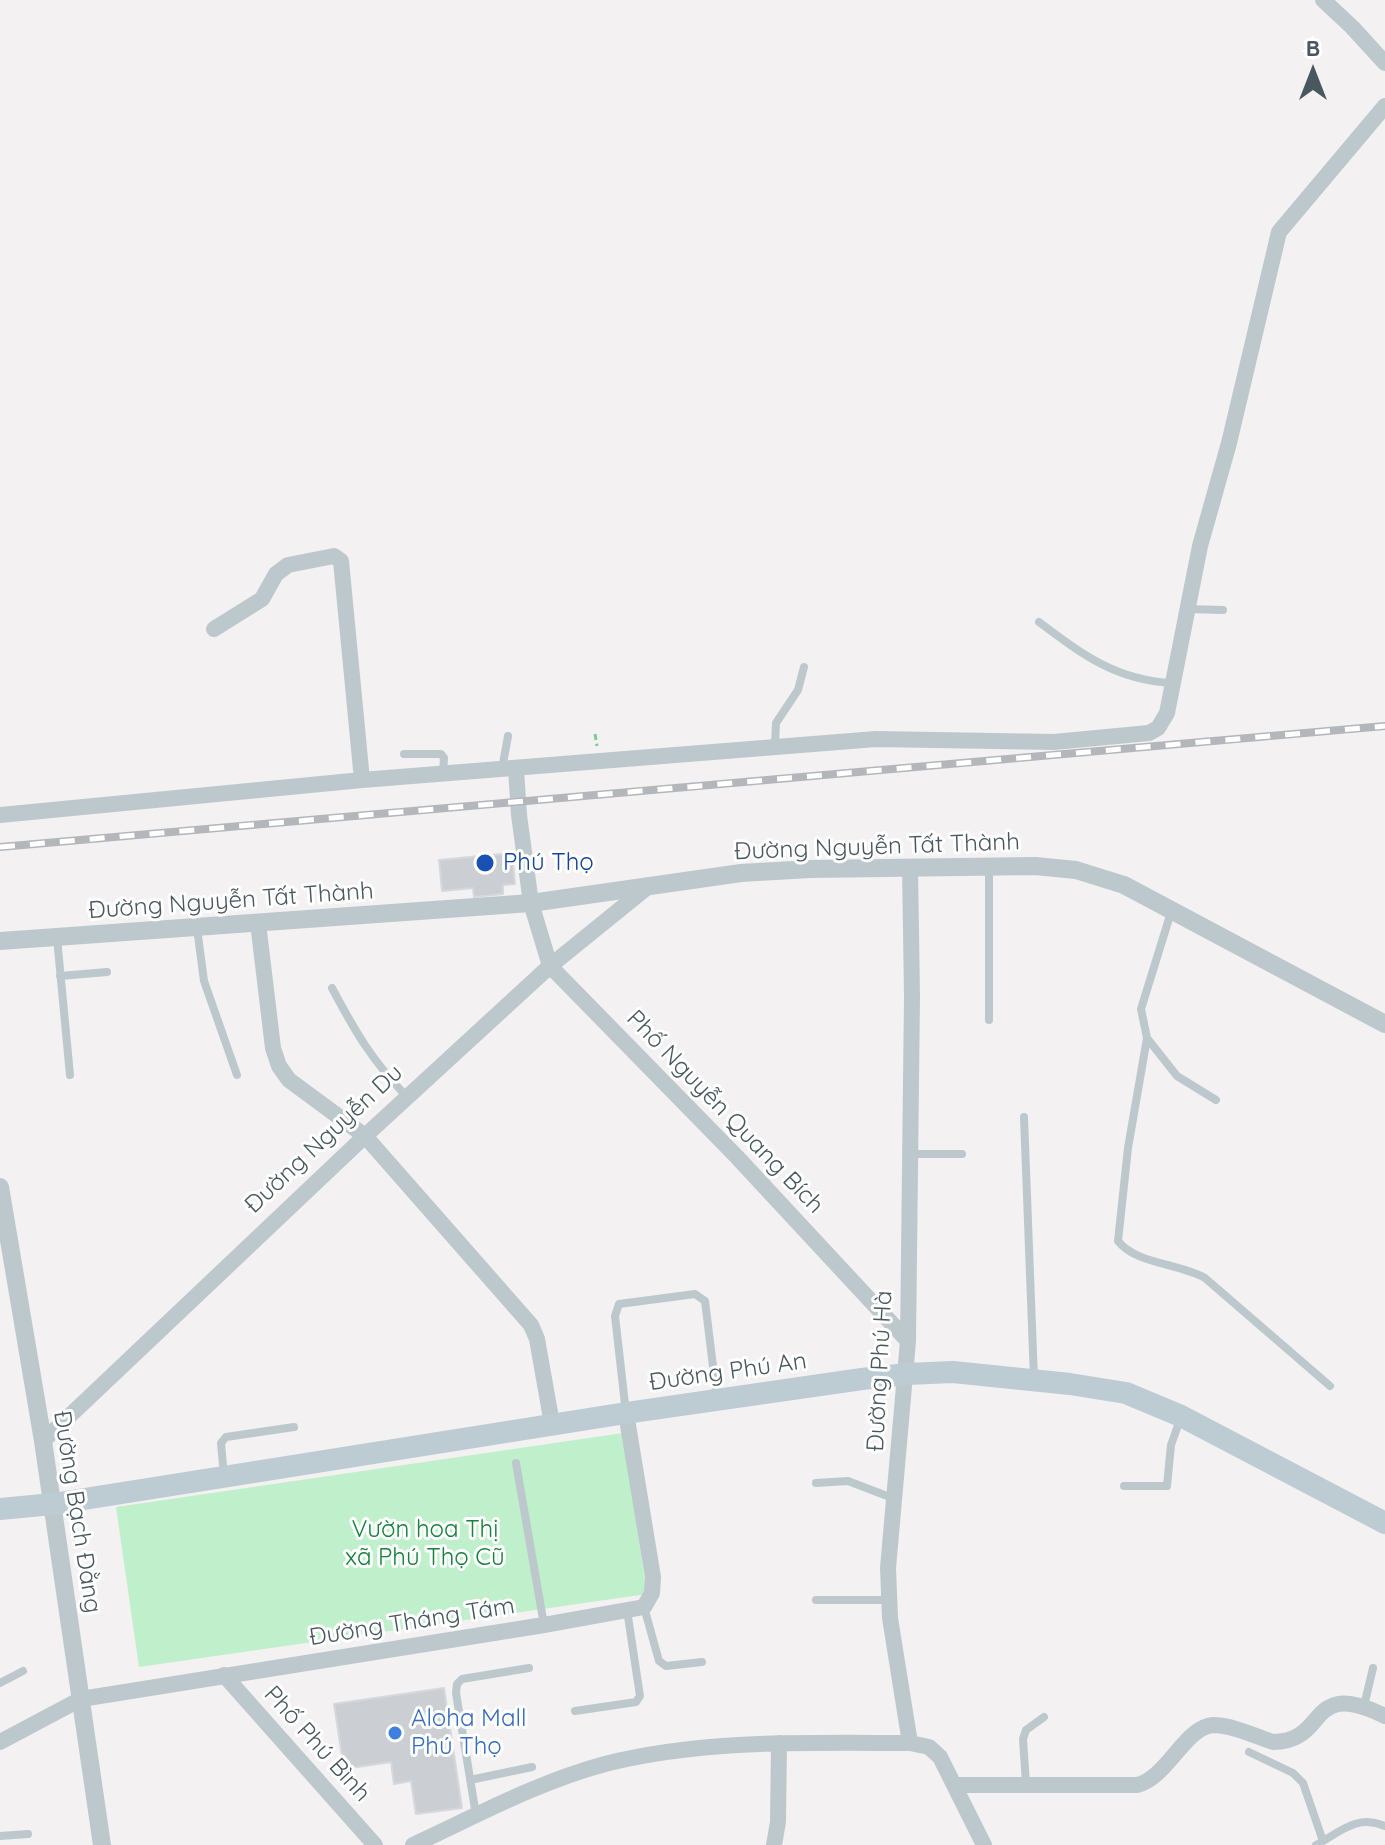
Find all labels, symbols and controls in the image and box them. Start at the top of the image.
north arrow [1273,32,1353,112]
text: B [1306,34,1320,62]
street label: Đường Nguyễn Tất Thành [734,828,1020,866]
place label: Phú Thọ [503,849,594,877]
marker: Phú Thọ [474,852,496,874]
street label: Đường Nguyễn Tất Thành [87,877,375,925]
street label: Phố Nguyễn Quang Bích [620,1004,830,1220]
street label: Đường Nguyễn Du [239,1059,409,1219]
street label: Đường Phú Hà [861,1290,899,1452]
street label: Đường Phú An [648,1347,808,1397]
street label: Đường Bạch Đằng [47,1409,107,1615]
park label: Vườn hoa Thị xã Phú Thọ Cũ [345,1516,505,1572]
street label: Đường Tháng Tám [307,1592,517,1652]
street label: Phố Phú Bình [258,1680,376,1808]
place label: Aloha Mall Phú Thọ [411,1705,526,1761]
marker: Aloha Mall Phú Thọ [386,1724,404,1742]

